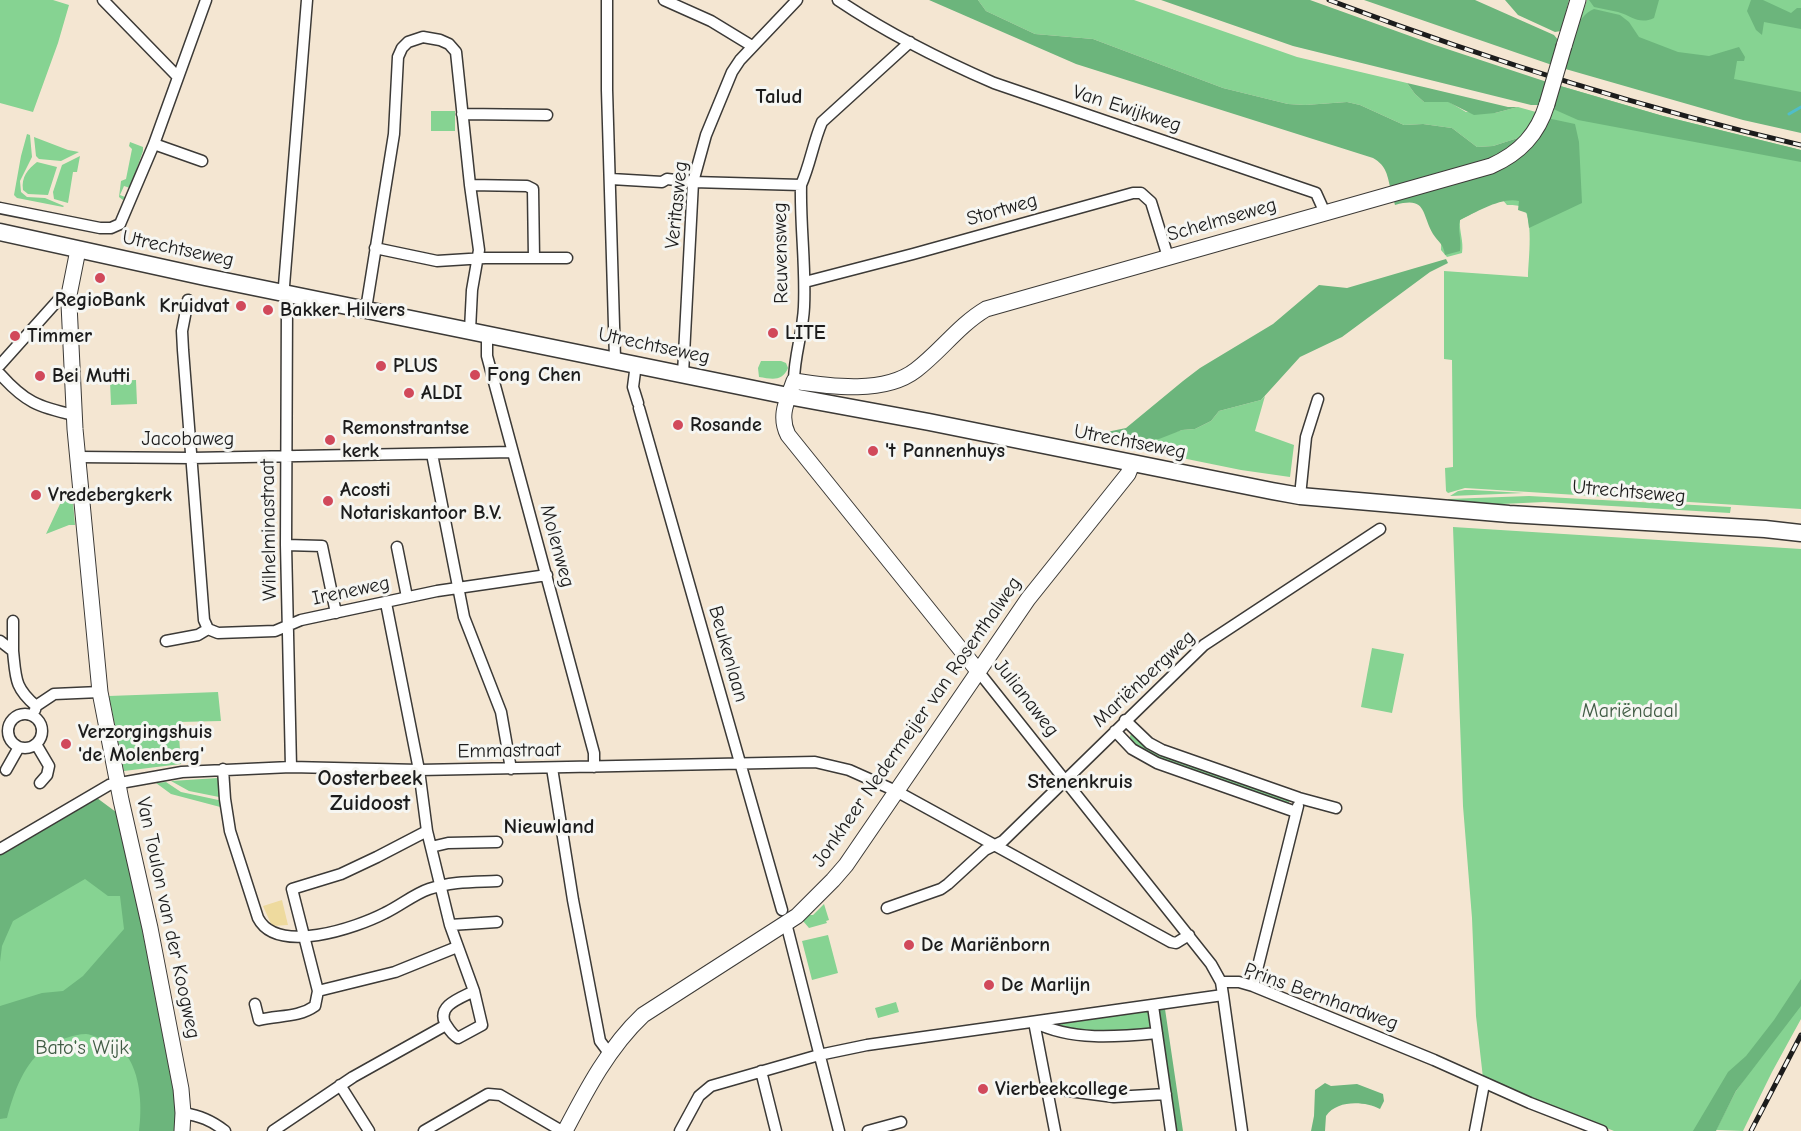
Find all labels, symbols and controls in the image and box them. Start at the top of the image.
street label: Van Ewijkweg [1070,80,1184,138]
district label: Talud [756,84,802,110]
street label: Veritasweg [660,160,694,250]
street label: Stortweg [964,188,1040,232]
street label: Schelmseweg [1164,193,1280,247]
street label: Reuvensweg [768,202,794,304]
street label: Utrechtseweg [120,225,236,273]
marker: RegioBank [93,271,107,285]
place label: RegioBank [55,288,145,312]
place label: Kruidvat [159,294,229,318]
place label: Bakker Hilvers [280,298,405,322]
marker: Kruidvat [234,299,248,313]
marker: Bakker Hilvers [261,303,275,317]
place label: LITE [785,321,826,345]
street label: Utrechtseweg [596,322,712,370]
place label: Timmer [27,324,92,348]
marker: LITE [766,326,780,340]
marker: Timmer [8,329,22,343]
place label: PLUS [393,354,438,378]
marker: PLUS [374,359,388,373]
place label: Fong Chen [487,363,581,387]
place label: Bei Mutti [52,364,130,388]
marker: Fong Chen [468,368,482,382]
marker: Bei Mutti [33,369,47,383]
place label: ALDI [421,381,462,405]
marker: ALDI [402,386,416,400]
place label: Rosande [690,413,762,437]
place label: Remonstrantse kerk [342,416,469,463]
marker: Rosande [671,418,685,432]
street label: Utrechtseweg [1072,419,1188,465]
street label: Jacobaweg [142,427,234,451]
marker: Remonstrantse kerk [323,433,337,447]
place label: 't Pannenhuys [885,439,1005,463]
marker: 't Pannenhuys [866,444,880,458]
street label: Wilhelminastraat [256,459,282,601]
street label: Utrechtseweg [1571,475,1687,509]
place label: Acosti Notariskantoor B.V. [340,478,502,525]
place label: Vredebergkerk [48,483,172,507]
marker: Vredebergkerk [29,488,43,502]
marker: Acosti Notariskantoor B.V. [321,494,335,508]
street label: Molenweg [534,502,580,590]
street label: Ireneweg [310,571,392,611]
street label: Jonkheer Nedermeijer van Rosenthalweg [807,572,1027,872]
street label: Beukenlaan [703,603,753,705]
street label: Mariënbergweg [1088,625,1200,733]
street label: Julianaweg [988,654,1064,742]
park label: Mariëndaal [1582,699,1678,723]
place label: Verzorgingshuis 'de Molenberg' [78,720,212,767]
marker: Verzorgingshuis 'de Molenberg' [59,737,73,751]
street label: Emmastraat [457,738,561,764]
district label: Oosterbeek Zuidoost [318,766,422,818]
district label: Stenenkruis [1028,769,1132,795]
street label: Van Toulon van der Koogweg [131,795,205,1041]
district label: Nieuwland [504,814,594,840]
place label: De Mariënborn [921,933,1050,957]
marker: De Mariënborn [902,938,916,952]
street label: Prins Bernhardweg [1241,958,1401,1036]
place label: De Marlijn [1001,973,1090,997]
marker: De Marlijn [982,978,996,992]
park label: Bato's Wijk [35,1036,129,1060]
place label: Vierbeekcollege [995,1077,1128,1101]
marker: Vierbeekcollege [976,1082,990,1096]

